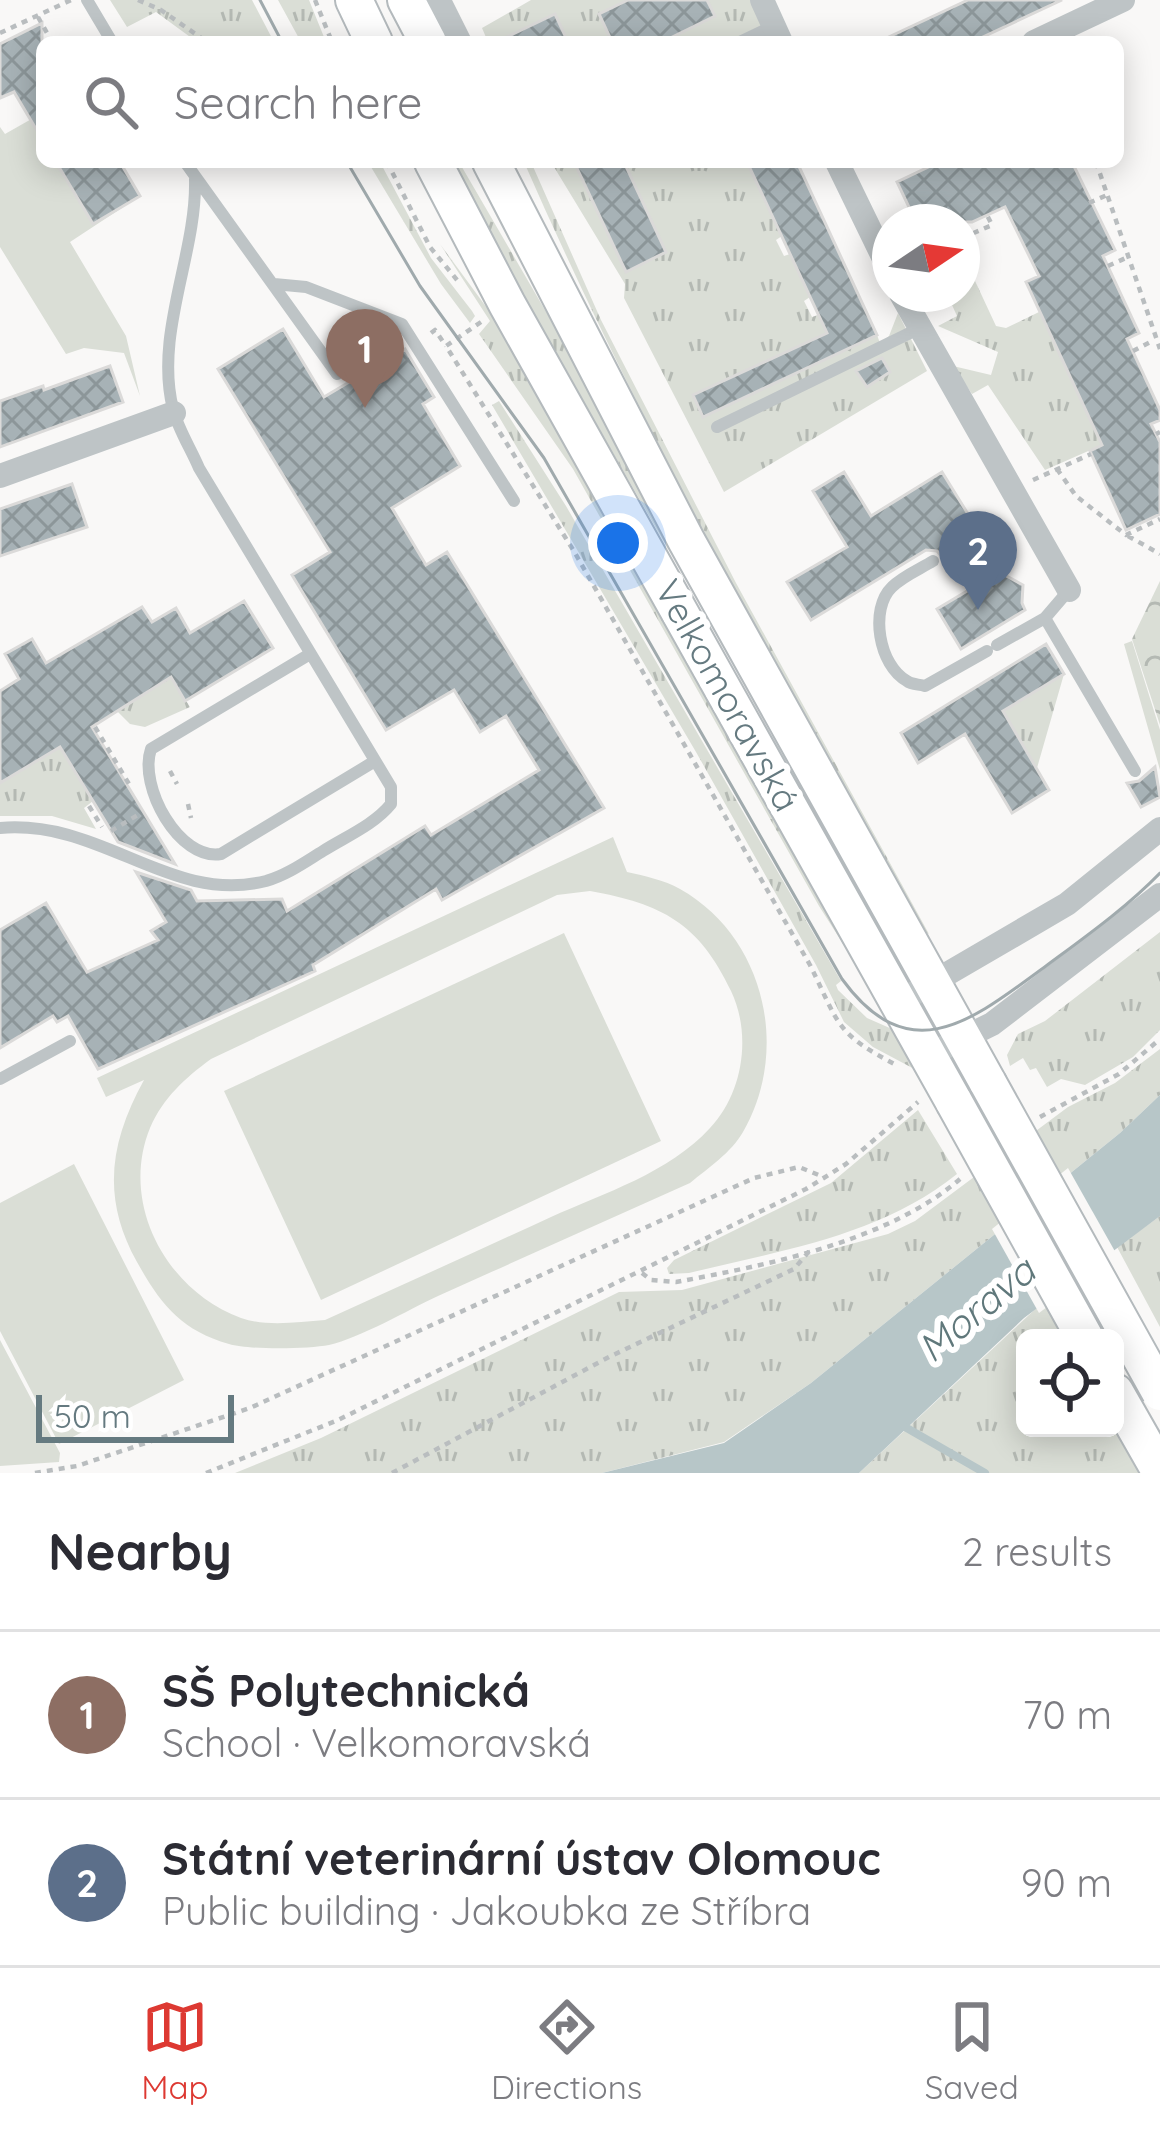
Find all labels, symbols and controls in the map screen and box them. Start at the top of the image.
search box [36,36,1124,168]
icon: search [78,69,144,135]
text: Search here [174,74,422,130]
north arrow [872,204,980,312]
pin: 1 [326,309,404,408]
pin: 2 [939,511,1017,610]
your location [588,513,648,573]
street label: Velkomoravská [646,571,810,819]
water label: Morava [908,1244,1046,1372]
map controls [1016,1329,1124,1437]
button: locate [1016,1329,1124,1437]
scale bar [36,1389,234,1442]
text: 50 m [54,1395,131,1436]
text: Nearby [48,1519,232,1583]
text: 2 results [962,1527,1112,1576]
text: SŠ Polytechnická [162,1662,530,1718]
text: 1 [79,1690,95,1739]
text: 70 m [1023,1690,1112,1739]
text: School · Velkomoravská [162,1718,591,1767]
text: Státní veterinární ústav Olomouc [162,1830,881,1886]
text: 2 [76,1858,98,1907]
text: 90 m [1021,1858,1112,1907]
text: Public building · Jakoubka ze Stříbra [162,1886,811,1935]
tab: Map [141,1994,209,2107]
tab: Directions [491,1994,642,2107]
tab: Saved [925,1994,1019,2107]

